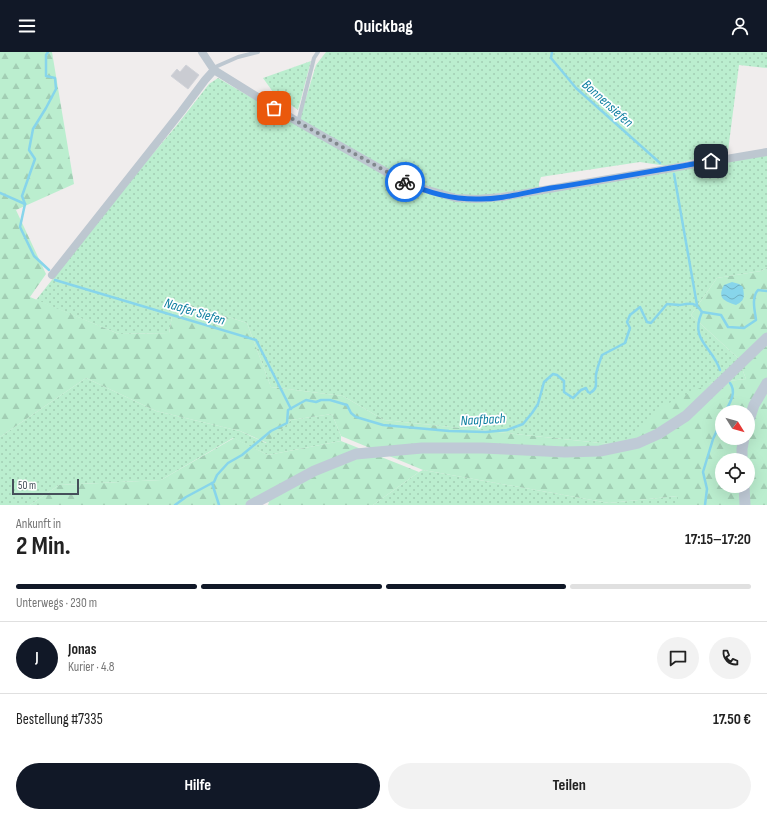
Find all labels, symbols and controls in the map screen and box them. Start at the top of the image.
icon: menu [16,15,38,37]
icon: person [729,15,751,37]
text: Quickbag [354,16,413,37]
water label: Bonnensiefen [579,76,637,131]
pin [257,91,291,125]
icon: bag [263,97,285,119]
pin [694,144,728,178]
icon: home [700,150,722,172]
courier [385,162,425,202]
icon: bike [394,171,416,193]
water label: Naafer Siefen [162,294,227,329]
north arrow [715,405,755,445]
map controls [715,405,755,493]
water label: Naafbach [460,410,506,429]
button: locate [715,453,755,493]
scale bar [12,477,79,496]
text: 50 m [18,479,36,492]
text: Ankunft in [16,516,61,532]
text: 17:15–17:20 [685,530,751,549]
text: 2 Min. [16,531,71,562]
text: Unterwegs · 230 m [16,595,97,611]
button: chat [657,637,699,679]
button: phone [709,637,751,679]
text: Jonas [68,640,96,659]
text: J [35,648,39,667]
text: Kurier · 4.8 [68,659,115,675]
text: Bestellung #7335 [16,710,103,729]
text: 17.50 € [713,710,751,729]
button: Hilfe [16,763,380,809]
button: Teilen [388,763,751,809]

